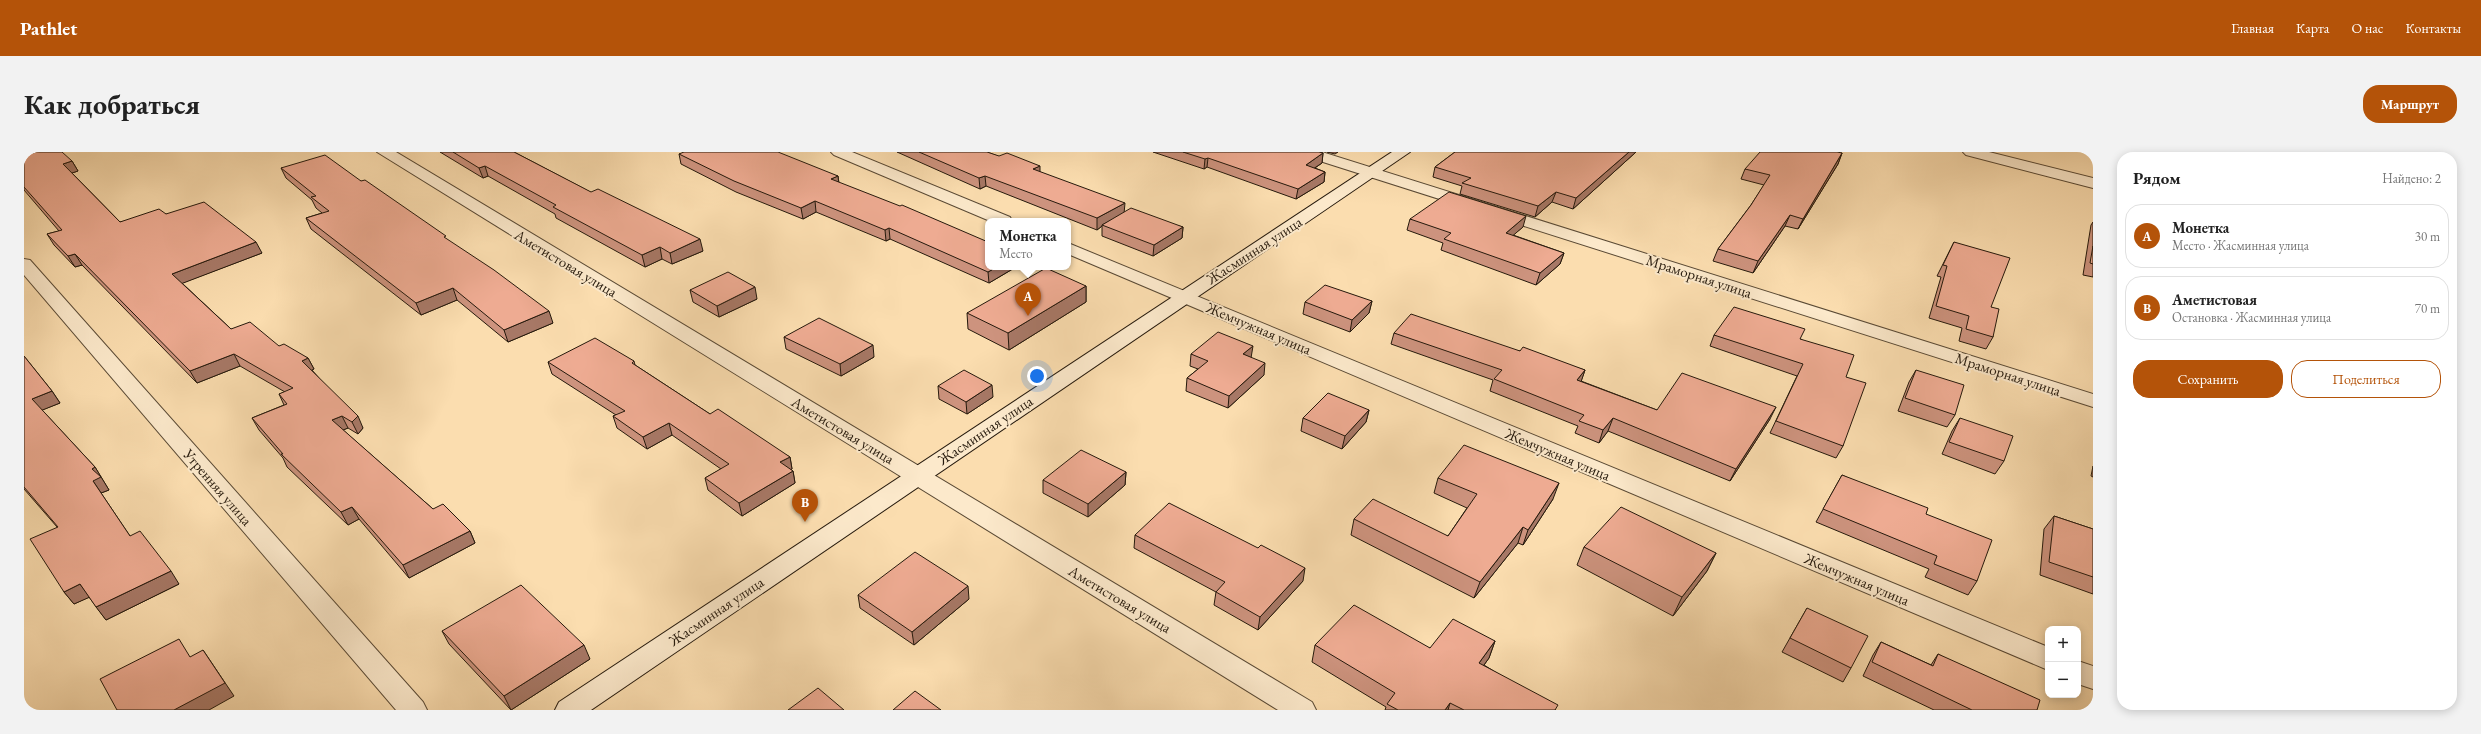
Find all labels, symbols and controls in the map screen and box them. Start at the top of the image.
text: Pathlet [20,16,77,41]
text: Главная [2231,19,2274,37]
text: Карта [2296,19,2329,37]
text: О нас [2351,19,2383,37]
text: Контакты [2405,19,2461,37]
button: Маршрут [2363,85,2457,123]
text: Как добраться [24,86,200,122]
text: Рядом [2133,167,2181,189]
text: Найдено: 2 [2382,170,2441,187]
street label: Жасминная улица [1202,212,1306,289]
popup [985,218,1071,270]
text: Монетка [2172,218,2229,237]
street label: Аметистовая улица [510,224,621,301]
text: Монетка [999,226,1057,245]
text: A [2142,228,2152,245]
text: 30 m [2415,228,2440,245]
text: Место · Жасминная улица [2172,237,2309,254]
text: Место [999,245,1033,262]
street label: Мраморная улица [1644,250,1754,302]
pin: A [1015,283,1041,316]
text: Аметистовая [2172,290,2257,309]
street label: Жемчужная улица [1203,297,1314,359]
text: B [2143,300,2151,317]
text: 70 m [2415,300,2440,317]
text: Остановка · Жасминная улица [2172,309,2331,326]
street label: Мраморная улица [1953,348,2063,400]
button: Сохранить [2133,360,2283,398]
button: Поделиться [2291,360,2441,398]
your location [1027,366,1047,386]
street label: Аметистовая улица [787,391,898,468]
street label: Жасминная улица [933,391,1036,469]
street label: Жемчужная улица [1502,423,1613,485]
street label: Утренняя улица [179,444,257,529]
pin: B [792,489,818,522]
street label: Жемчужная улица [1801,548,1912,610]
street label: Аметистовая улица [1064,560,1175,637]
street label: Жасминная улица [664,572,767,650]
map controls [2045,626,2081,698]
button: + [2045,626,2081,662]
button: − [2045,662,2081,698]

